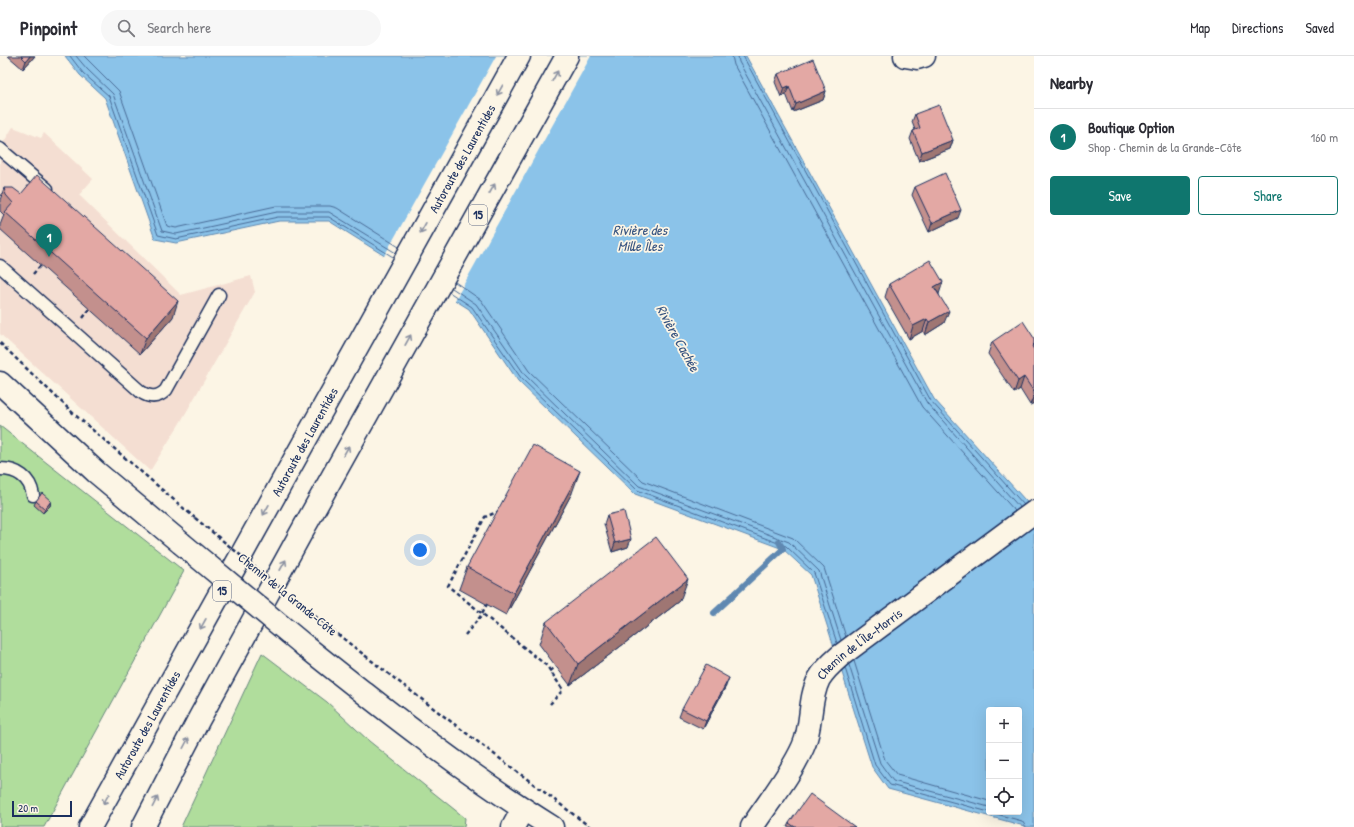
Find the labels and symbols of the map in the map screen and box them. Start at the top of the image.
one-way arrow [552,70,560,82]
one-way arrow [495,84,503,96]
street label: Autoroute des Laurentides [425,101,499,216]
one-way arrow [489,183,497,195]
road number: 15 [469,205,487,225]
water label: Rivière des Mille Îles [613,220,669,255]
one-way arrow [419,222,426,234]
pin: 1 [36,224,62,257]
water label: Rivière Cachée [652,301,705,376]
one-way arrow [405,334,413,346]
street label: Autoroute des Laurentides [267,384,342,499]
one-way arrow [343,445,350,457]
one-way arrow [262,504,270,516]
your location [410,540,430,560]
street label: Chemin de la Grande-Côte [235,548,341,640]
one-way arrow [280,559,287,571]
road number: 15 [213,581,231,601]
street label: Chemin de l'Île-Morris [812,604,906,683]
one-way arrow [199,618,207,630]
street label: Autoroute des Laurentides [109,667,184,782]
one-way arrow [183,737,190,749]
one-way arrow [102,793,109,805]
one-way arrow [152,796,160,808]
scale bar [12,799,72,818]

